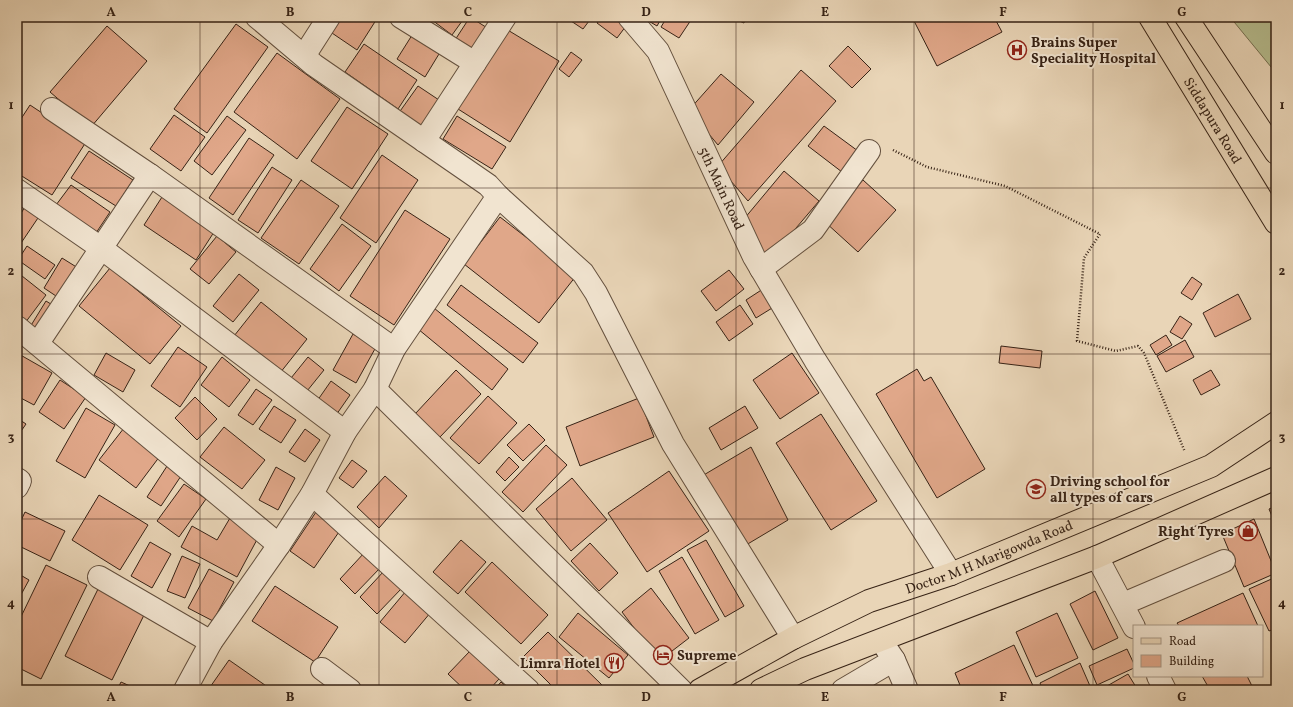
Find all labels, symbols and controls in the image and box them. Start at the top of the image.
text: A [106,4,116,22]
text: B [286,4,295,22]
text: C [464,4,472,22]
text: D [641,4,651,22]
text: E [821,4,829,22]
text: F [999,4,1007,22]
text: G [1177,4,1187,22]
place label: Brains Super Speciality Hospital [1031,34,1156,69]
hospital icon: Brains Super Speciality Hospital [1006,39,1028,61]
street label: Siddapura Road [1178,74,1246,168]
text: 1 [8,97,14,115]
text: 1 [1279,97,1285,115]
street label: 5th Main Road [693,144,748,234]
text: 2 [8,263,15,281]
text: 2 [1279,263,1286,281]
text: 3 [8,429,15,447]
text: 3 [1279,429,1286,447]
place label: Driving school for all types of cars [1050,473,1170,508]
school or university icon: Driving school for all types of cars [1025,478,1047,500]
street label: Doctor M H Marigowda Road [903,516,1076,599]
shop icon: Right Tyres [1237,520,1259,542]
place label: Right Tyres [1158,523,1234,542]
text: 4 [7,595,15,613]
text: 4 [1278,595,1286,613]
legend [1133,625,1263,677]
text: Road [1169,634,1196,650]
hotel icon: Supreme [652,644,674,666]
place label: Supreme [677,647,736,666]
restaurant icon: Limra Hotel [603,652,625,674]
text: Building [1169,654,1214,670]
place label: Limra Hotel [520,655,600,674]
text: A [106,689,116,707]
text: B [286,689,295,707]
text: C [464,689,472,707]
text: D [641,689,651,707]
text: E [821,689,829,707]
text: F [999,689,1007,707]
text: G [1177,689,1187,707]

